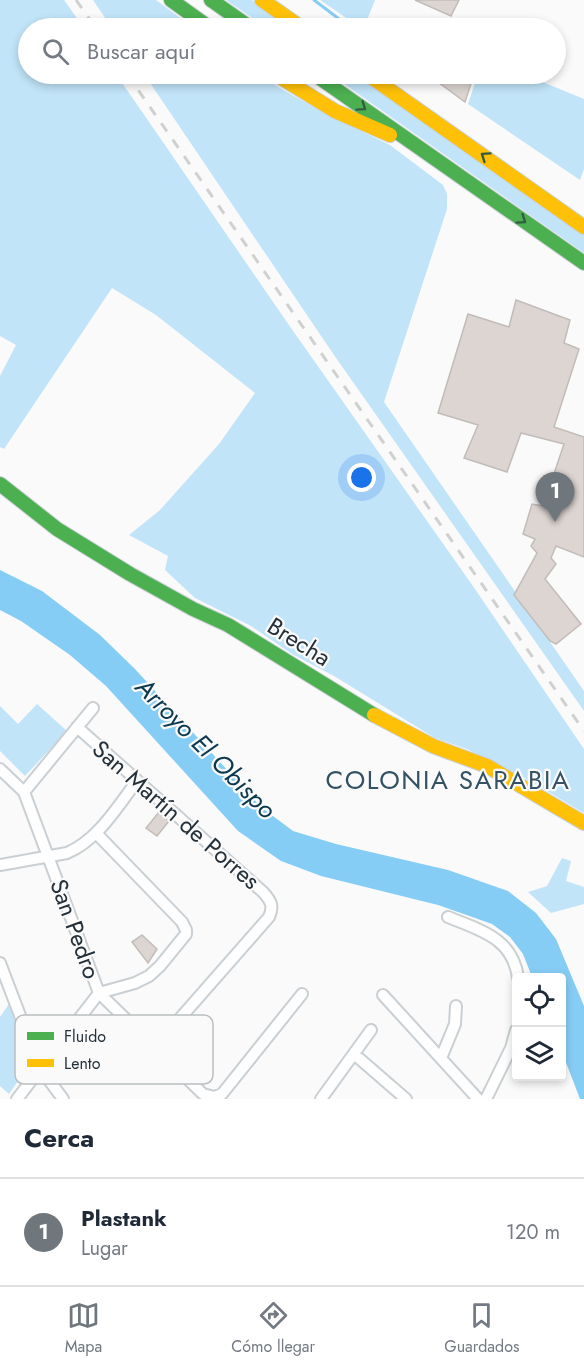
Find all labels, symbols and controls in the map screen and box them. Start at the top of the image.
search box [18,18,566,84]
icon: search [39,35,72,68]
text: Buscar aquí [87,35,195,67]
one-way arrow [356,100,367,111]
one-way arrow [481,152,492,163]
one-way arrow [515,212,526,223]
your location [347,463,376,492]
pin: 1 [536,472,574,522]
street label: Brecha [261,608,338,675]
water label: Arroyo El Obispo [126,668,285,827]
street label: San Martín de Porres [85,732,268,898]
district label: COLONIA SARABIA [326,761,570,799]
street label: San Pedro [41,874,110,984]
map controls [512,973,566,1081]
button: locate [512,973,566,1027]
legend [15,1015,213,1084]
text: Fluido [64,1025,106,1048]
button: layers [512,1027,566,1081]
text: Lento [64,1052,101,1075]
text: Cerca [24,1119,94,1157]
text: Plastank [81,1202,167,1234]
text: 1 [38,1218,49,1247]
text: 120 m [506,1218,560,1247]
text: Lugar [81,1234,128,1263]
tab: Mapa [65,1299,102,1358]
tab: Cómo llegar [231,1299,315,1358]
tab: Guardados [444,1299,519,1358]

